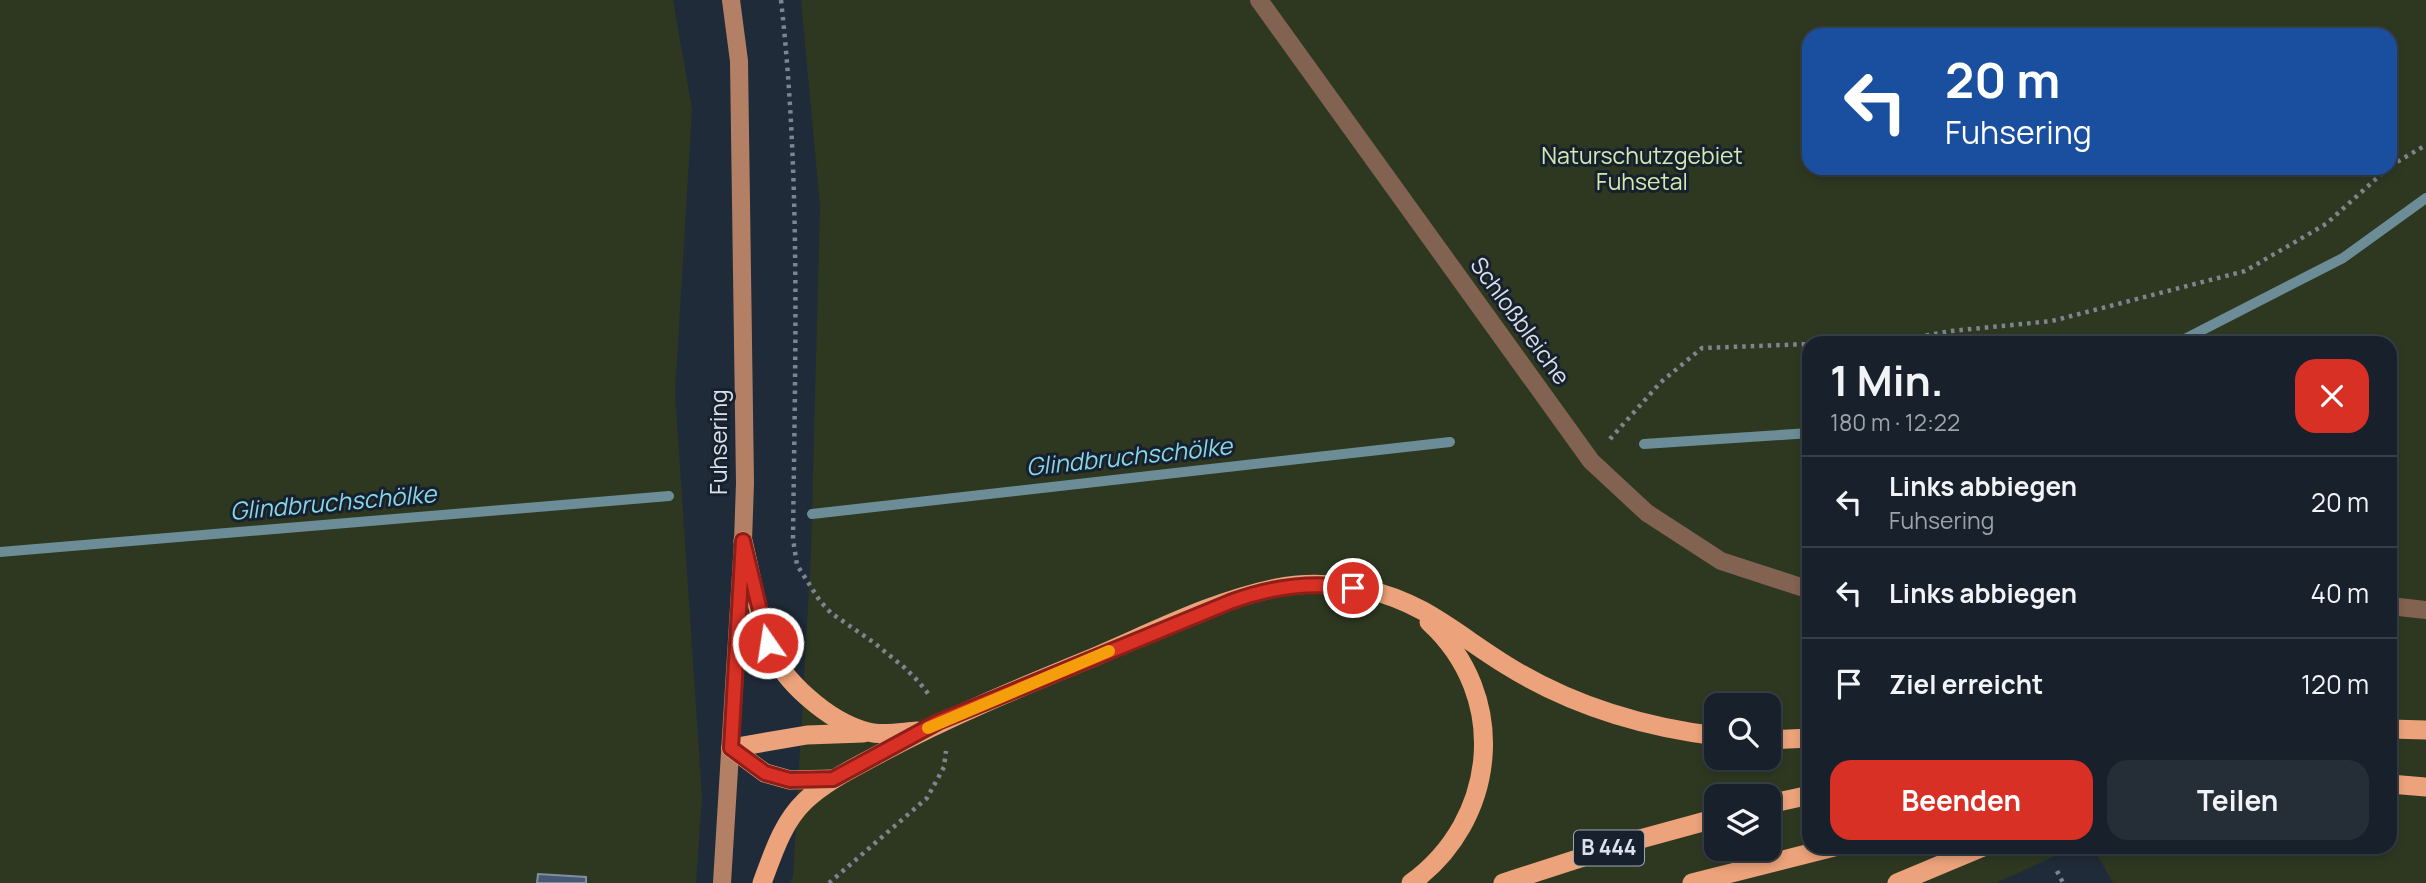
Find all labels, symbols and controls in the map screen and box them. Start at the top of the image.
text: 20 m [1945,46,2060,113]
icon: left [1830,56,1921,147]
text: Fuhsering [1945,110,2092,154]
park label: Naturschutzgebiet Fuhsetal [1541,139,1743,197]
street label: Schloßbleiche [1464,250,1578,391]
text: 1 Min. [1830,351,1944,409]
button: close [2295,359,2369,433]
street label: Fuhsering [702,389,734,495]
text: 180 m · 12:22 [1830,406,1960,438]
water label: Glindbruchschölke [1024,428,1235,483]
text: Links abbiegen [1889,468,2077,504]
water label: Glindbruchschölke [228,476,439,527]
icon: left [1830,483,1868,521]
text: 20 m [2311,484,2369,520]
text: Fuhsering [1889,504,1994,536]
pin [1323,558,1383,618]
icon: arrive [1334,569,1372,607]
icon: left [1830,574,1868,612]
text: Links abbiegen [1889,575,2077,611]
text: 40 m [2311,575,2369,611]
position arrow [731,606,805,680]
icon: arrive [1830,665,1868,703]
text: Ziel erreicht [1889,666,2043,702]
text: 120 m [2301,666,2369,702]
map controls [1704,693,1781,861]
button: search [1704,693,1781,770]
button: Beenden [1830,760,2093,840]
button: Teilen [2107,760,2369,840]
button: layers [1704,784,1781,861]
road number: B 444 [1574,830,1644,866]

